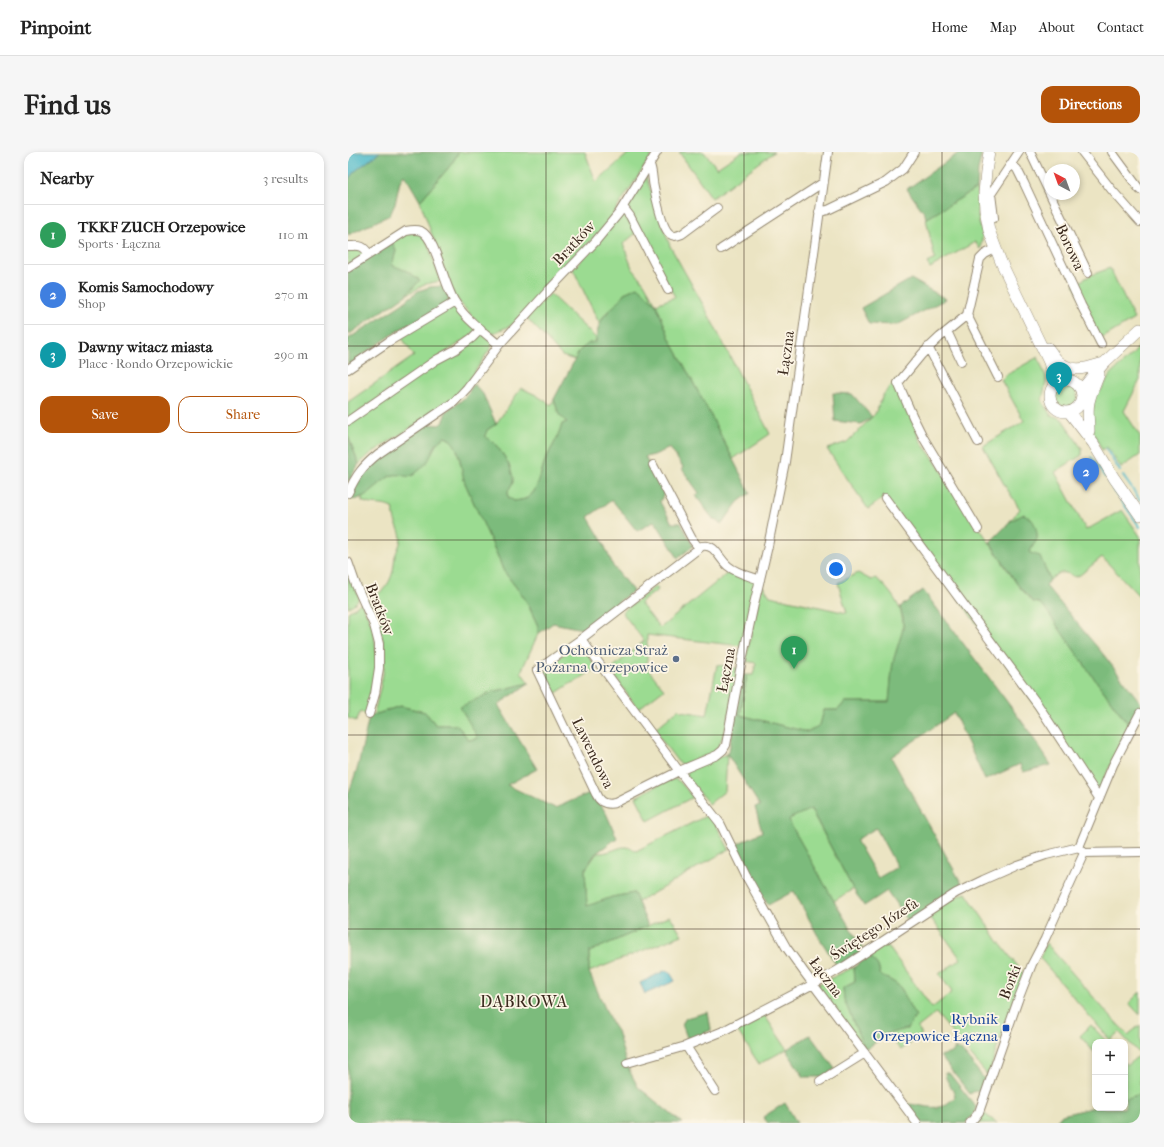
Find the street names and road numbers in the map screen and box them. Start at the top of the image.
street label: Bratków [549,216,600,269]
street label: Borowa [1052,221,1089,274]
street label: Łączna [774,328,798,376]
street label: Bratków [362,580,398,638]
street label: Łączna [713,645,739,694]
street label: Lawendowa [568,715,618,792]
street label: Świętego Józefa [827,893,922,964]
street label: Łączna [805,954,847,1001]
street label: Borki [995,962,1025,1002]

